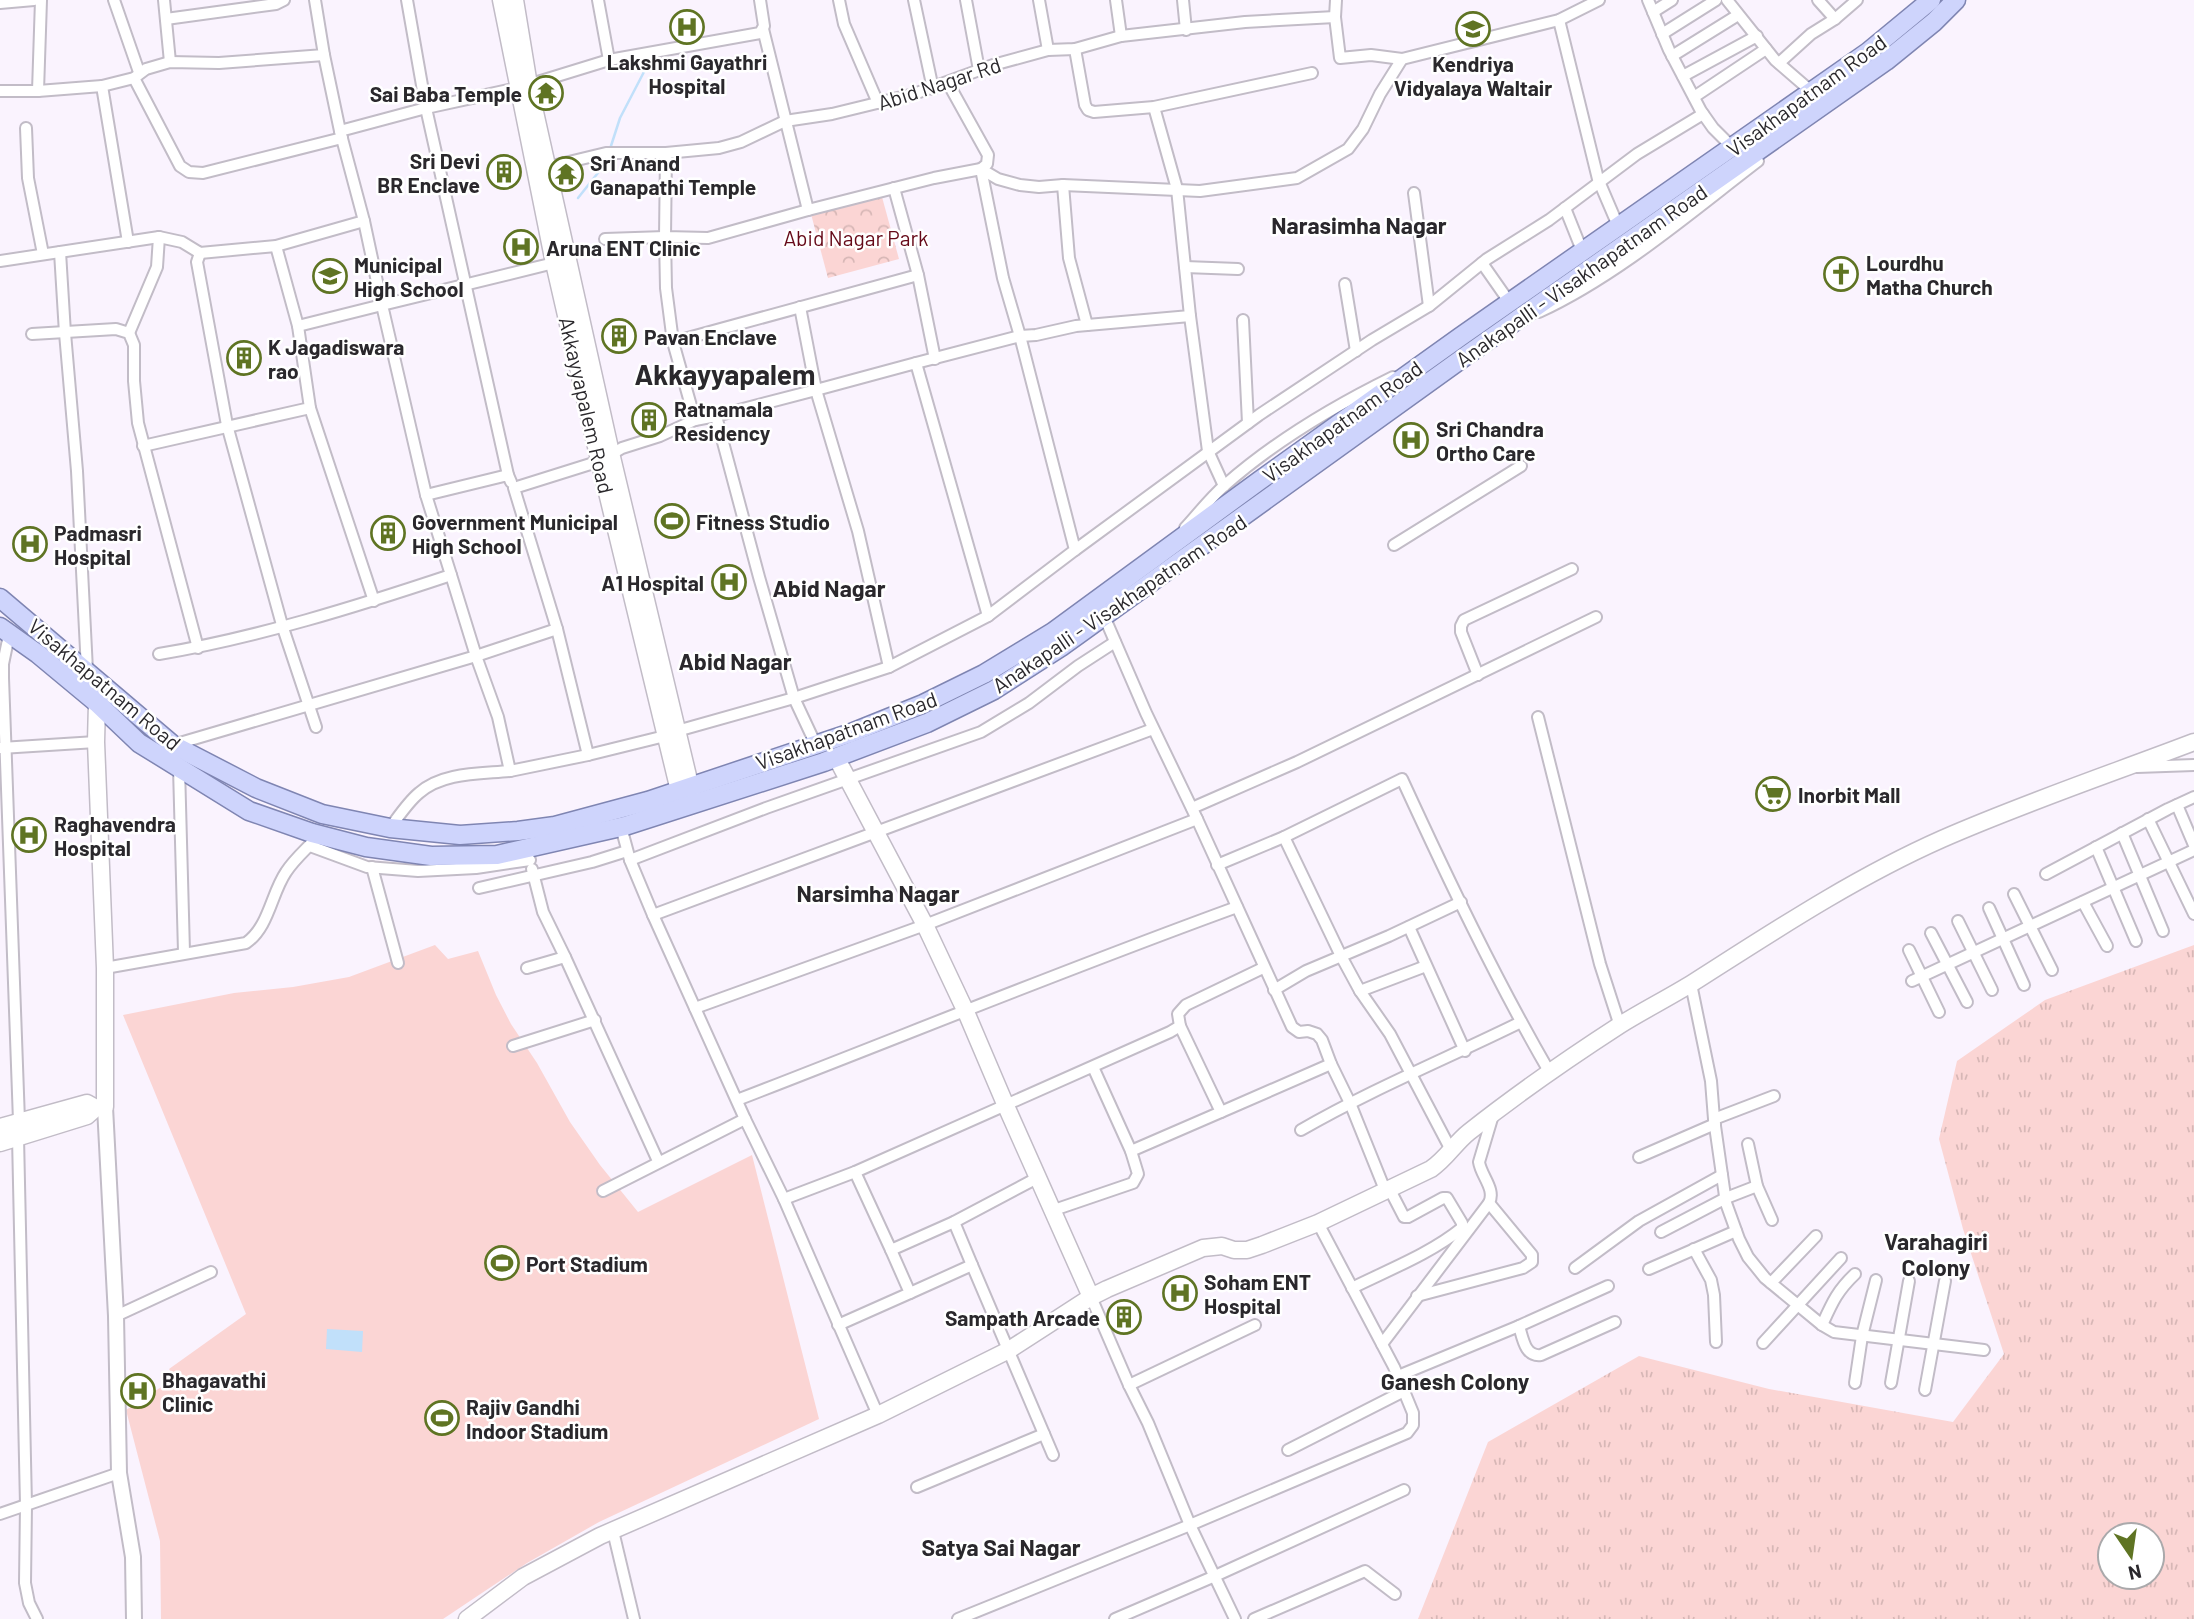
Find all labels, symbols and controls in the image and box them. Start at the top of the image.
hospital icon: Lakshmi Gayathri Hospital [668,8,706,46]
school or university icon: Kendriya Vidyalaya Waltair [1454,10,1492,48]
street label: Visakhapatnam Road [1721,29,1891,161]
place label: Lakshmi Gayathri Hospital [607,49,767,98]
street label: Abid Nagar Rd [874,51,1004,115]
place label: Kendriya Vidyalaya Waltair [1394,51,1552,100]
temple icon: Sai Baba Temple [527,74,565,112]
place label: Sai Baba Temple [370,81,522,106]
place label: Sri Devi BR Enclave [377,148,480,197]
place label: Sri Anand Ganapathi Temple [590,150,756,199]
building icon: Sri Devi BR Enclave [485,153,523,191]
temple icon: Sri Anand Ganapathi Temple [547,155,585,193]
street label: Anakapalli - Visakhapatnam Road [1451,178,1711,372]
district label: Narasimha Nagar [1271,211,1447,239]
park label: Abid Nagar Park [783,225,929,250]
hospital icon: Aruna ENT Clinic [502,228,540,266]
place label: Aruna ENT Clinic [546,235,700,260]
place label: Lourdhu Matha Church [1866,250,1993,299]
place label: Municipal High School [354,252,464,301]
church icon: Lourdhu Matha Church [1822,255,1860,293]
school or university icon: Municipal High School [311,257,349,295]
street label: Akkayyapalem Road [555,314,619,496]
building icon: Pavan Enclave [600,317,638,355]
place label: Pavan Enclave [644,324,777,349]
place label: K Jagadiswara rao [268,334,404,383]
building icon: K Jagadiswara rao [225,339,263,377]
street label: Visakhapatnam Road [1257,355,1427,487]
district label: Akkayyapalem [635,357,815,391]
place label: Ratnamala Residency [674,396,773,445]
building icon: Ratnamala Residency [630,401,668,439]
place label: Sri Chandra Ortho Care [1436,416,1544,465]
hospital icon: Sri Chandra Ortho Care [1392,421,1430,459]
sports icon: Fitness Studio [653,502,691,540]
street label: Anakapalli - Visakhapatnam Road [987,508,1251,698]
place label: Government Municipal High School [412,509,618,558]
place label: Fitness Studio [696,509,830,534]
building icon: Government Municipal High School [369,514,407,552]
place label: Padmasri Hospital [54,520,142,569]
hospital icon: Padmasri Hospital [11,525,49,563]
hospital icon: A1 Hospital [710,563,748,601]
place label: A1 Hospital [601,570,704,595]
district label: Abid Nagar [772,574,886,602]
street label: Visakhapatnam Road [24,613,186,755]
district label: Abid Nagar [678,647,792,675]
street label: Visakhapatnam Road [752,686,940,774]
supermarket icon: Inorbit Mall [1754,775,1792,813]
place label: Inorbit Mall [1798,782,1900,807]
place label: Raghavendra Hospital [54,811,176,860]
hospital icon: Raghavendra Hospital [10,816,48,854]
district label: Narsimha Nagar [796,879,960,907]
district label: Varahagiri Colony [1884,1227,1988,1281]
sports icon: Port Stadium [483,1244,521,1282]
place label: Port Stadium [526,1251,648,1276]
place label: Soham ENT Hospital [1204,1269,1311,1318]
hospital icon: Soham ENT Hospital [1161,1274,1199,1312]
building icon: Sampath Arcade [1105,1298,1143,1336]
place label: Sampath Arcade [945,1305,1100,1330]
place label: Bhagavathi Clinic [162,1367,266,1416]
district label: Ganesh Colony [1381,1367,1530,1395]
hospital icon: Bhagavathi Clinic [119,1372,157,1410]
place label: Rajiv Gandhi Indoor Stadium [466,1394,608,1443]
sports icon: Rajiv Gandhi Indoor Stadium [423,1399,461,1437]
north arrow [2096,1521,2166,1591]
district label: Satya Sai Nagar [921,1533,1081,1561]
text: N [2126,1560,2144,1586]

